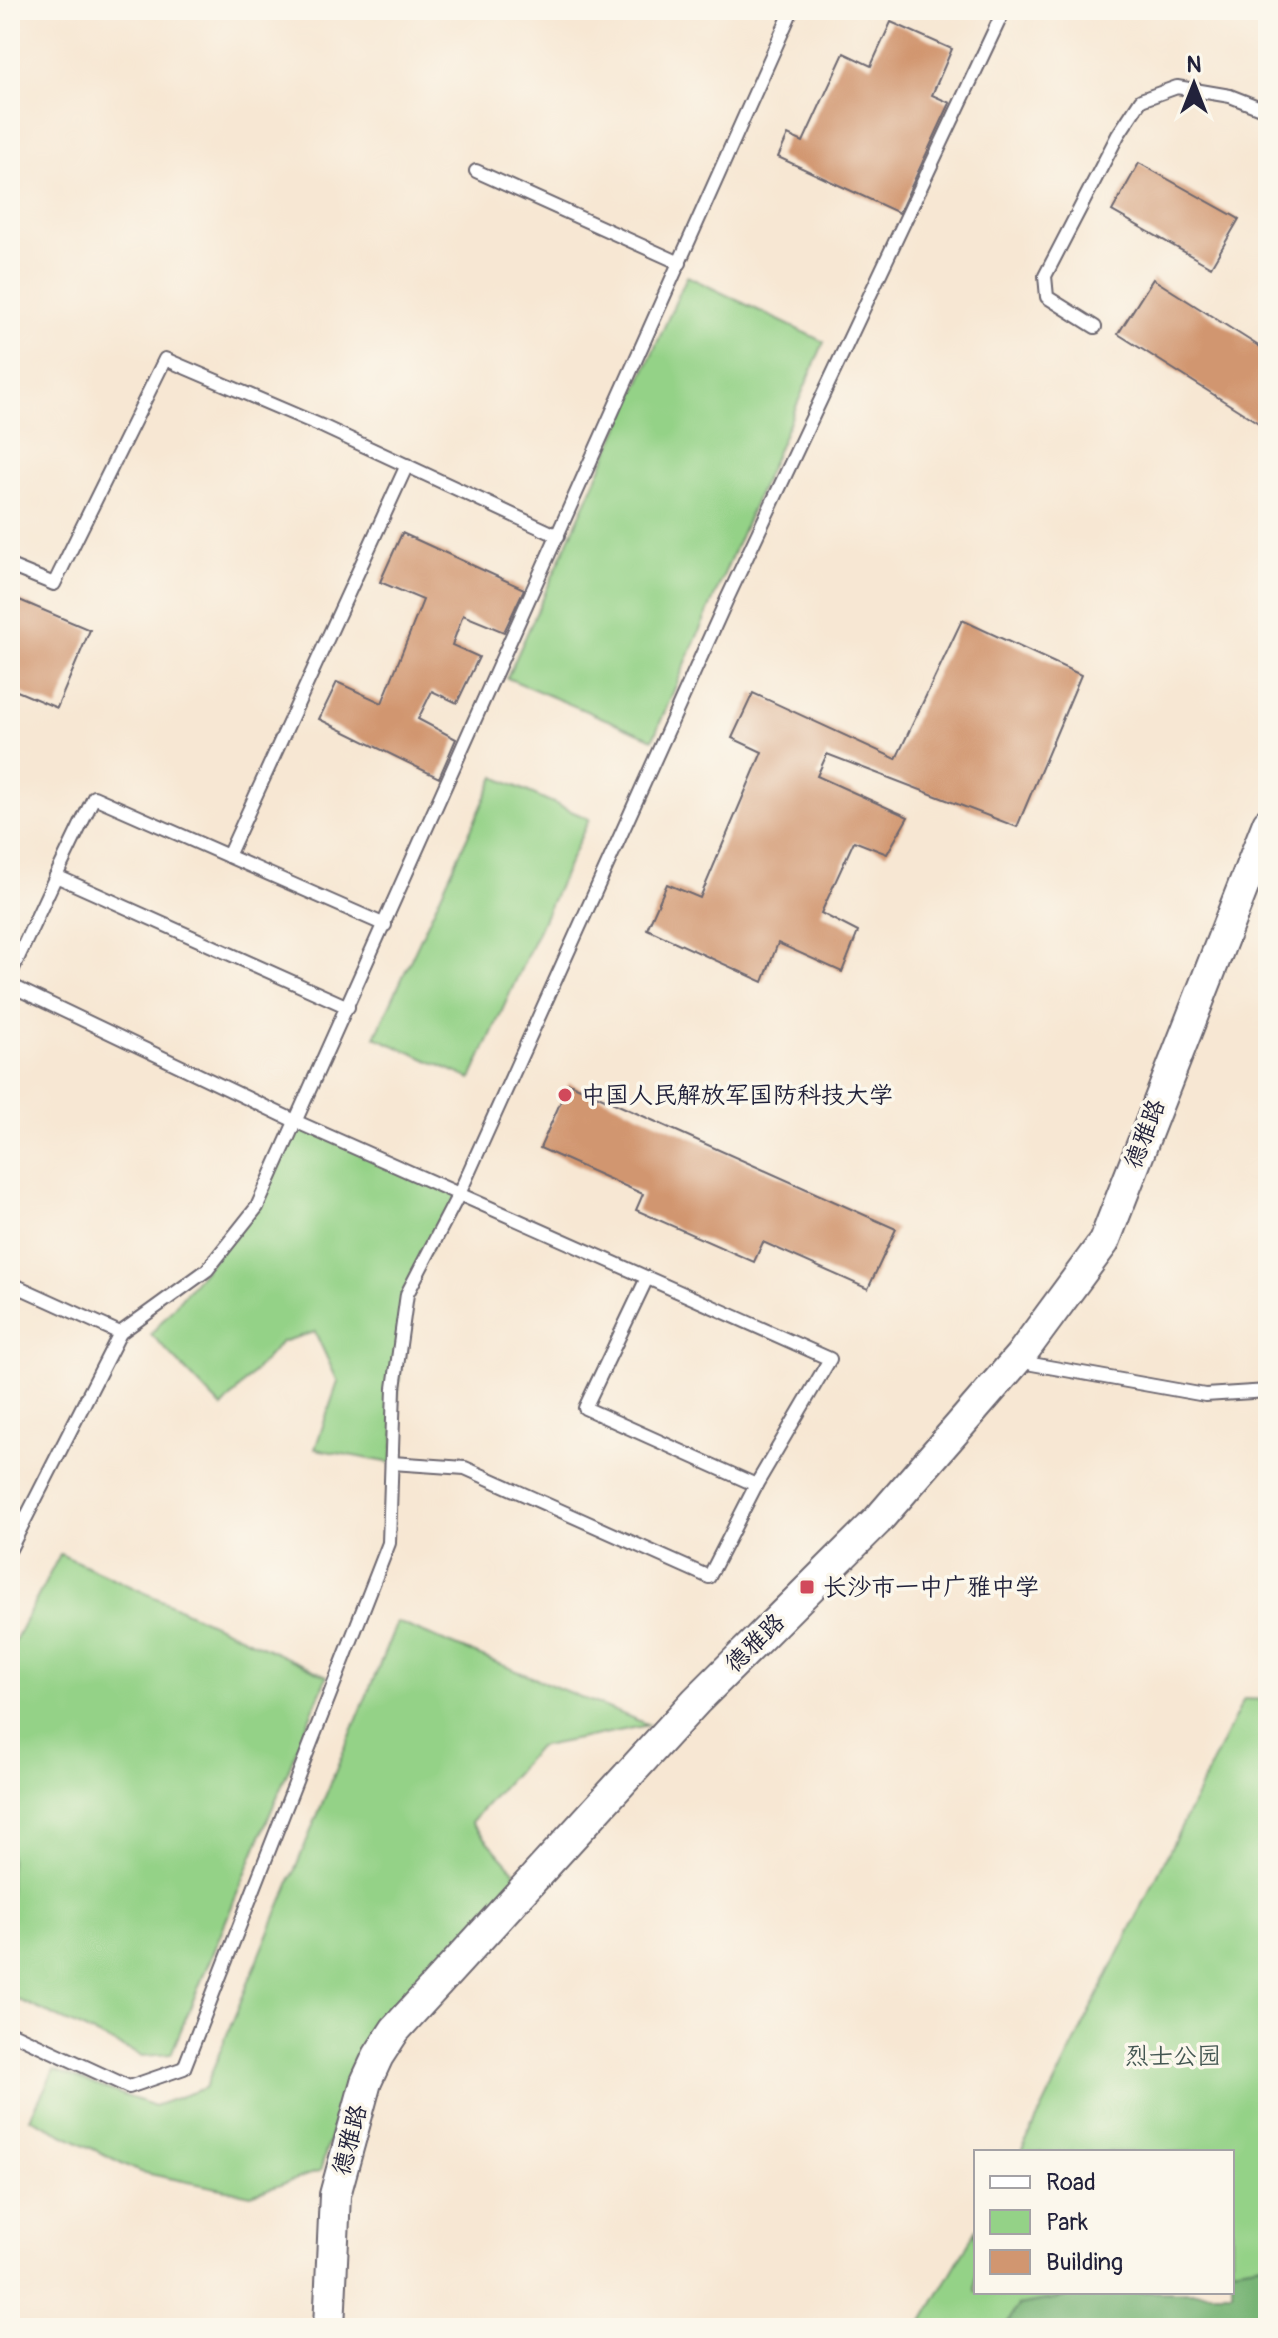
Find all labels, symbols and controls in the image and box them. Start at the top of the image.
north arrow [1154,44,1234,124]
text: N [1187,51,1202,79]
place label: 中国人民解放军国防科技大学 [581,1081,893,1110]
marker: 中国人民解放军国防科技大学 [556,1086,574,1104]
street label: 德雅路 [1119,1095,1171,1173]
place label: 长沙市一中广雅中学 [823,1573,1039,1602]
marker: 长沙市一中广雅中学 [798,1578,816,1596]
street label: 德雅路 [719,1608,791,1678]
park label: 烈士公园 [1125,2042,1221,2071]
street label: 德雅路 [327,2101,373,2179]
legend [974,2150,1234,2294]
text: Road [1046,2168,1096,2197]
text: Park [1046,2208,1088,2237]
text: Building [1046,2248,1123,2277]

